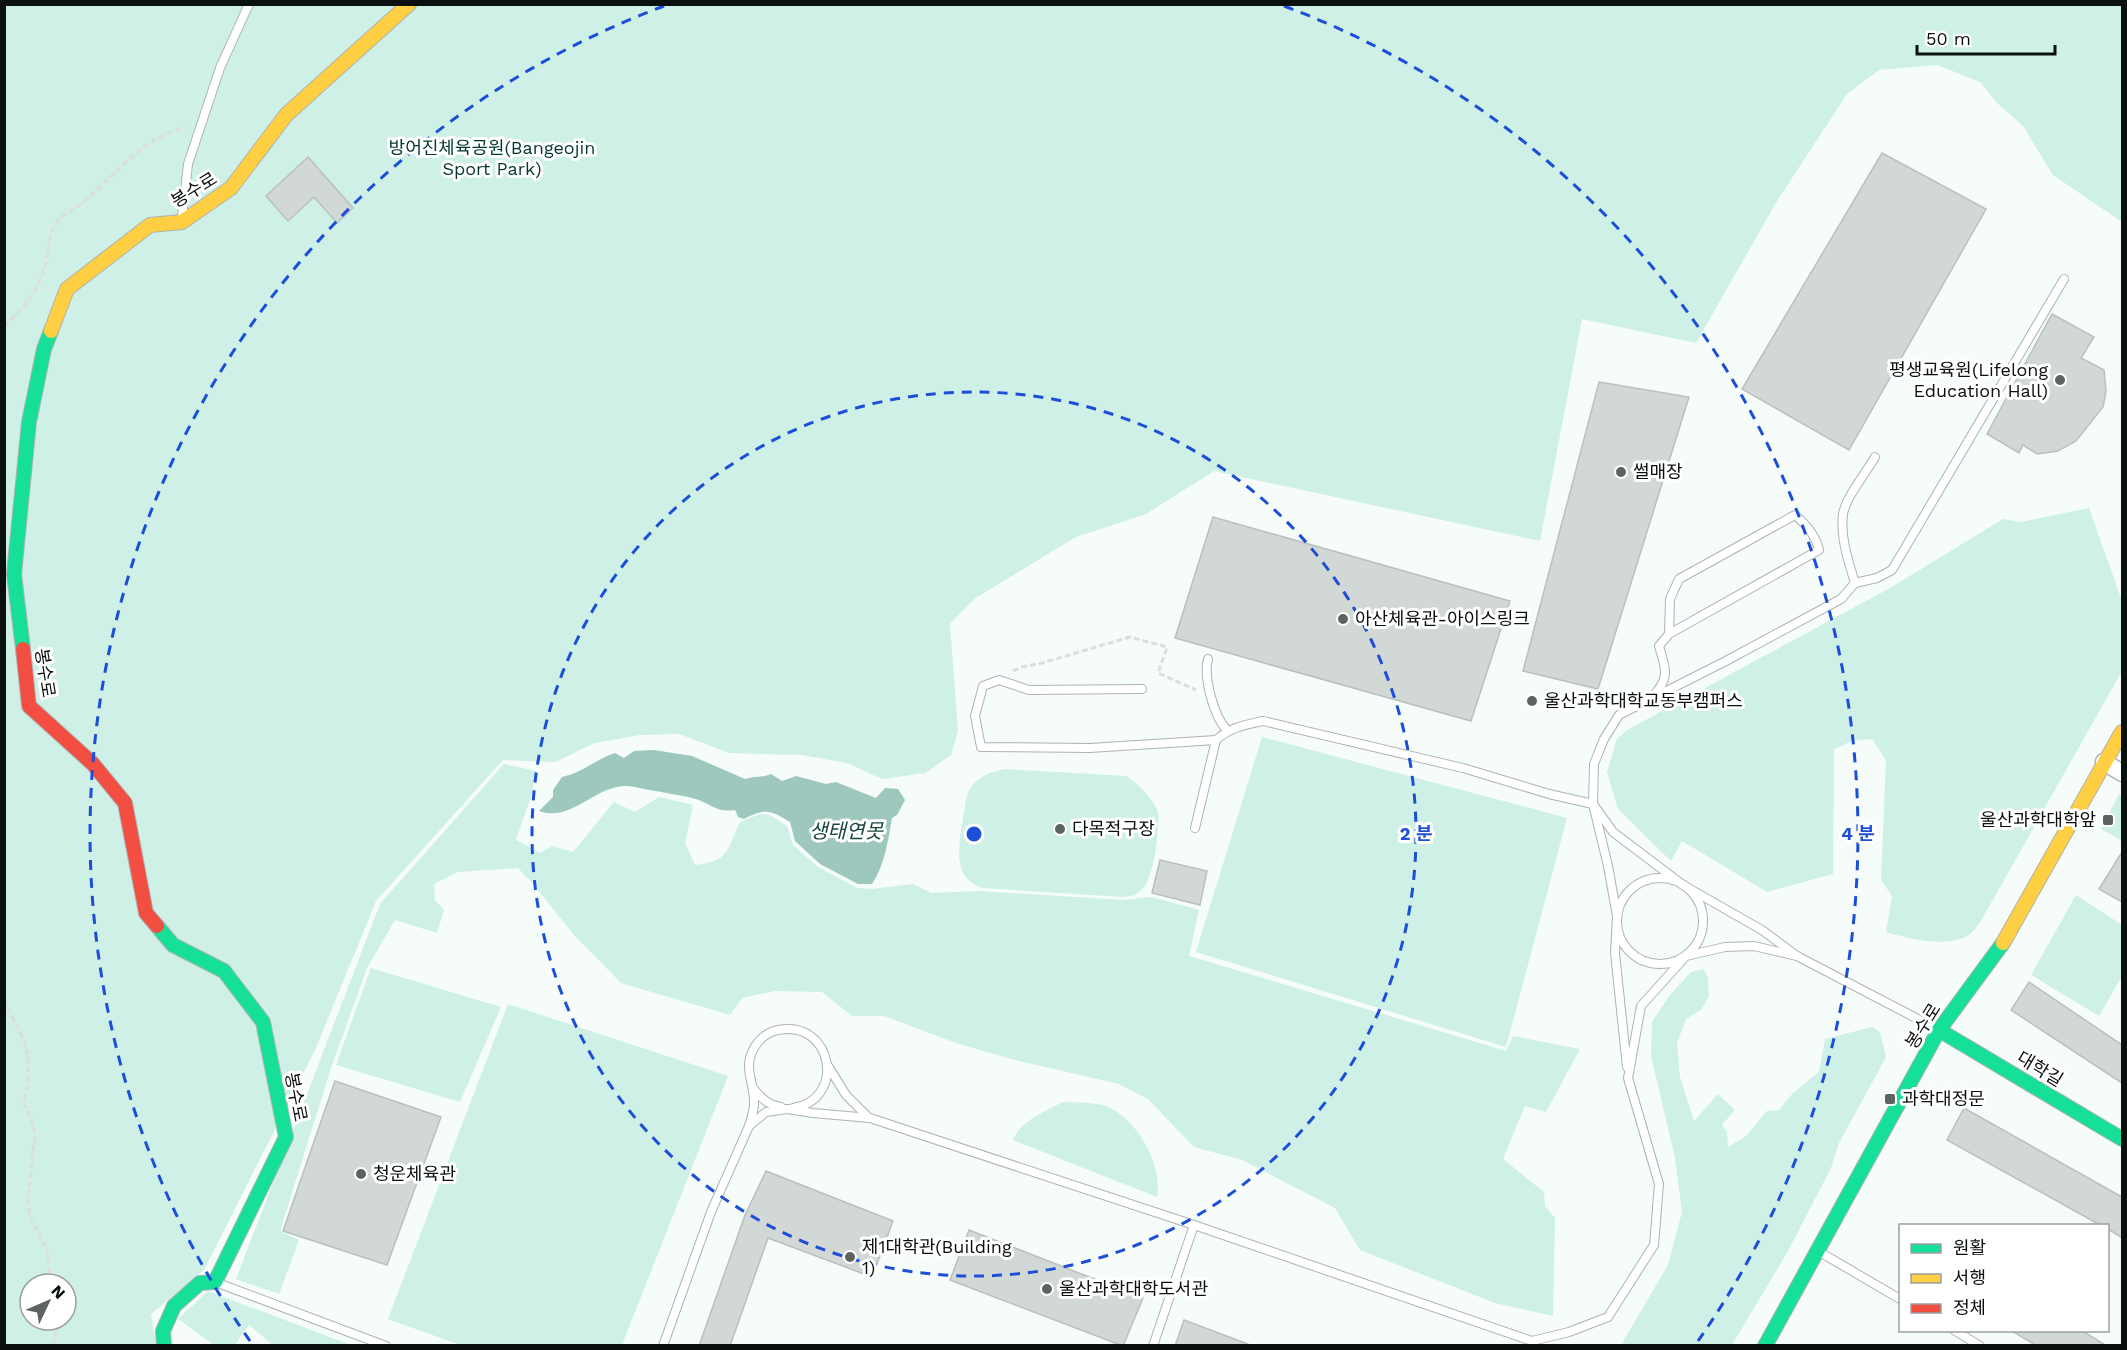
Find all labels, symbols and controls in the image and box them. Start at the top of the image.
scale bar [1917,18,2055,56]
text: 50 m [1926,28,1971,49]
park label: 방어진체육공원(Bangeojin Sport Park) [389,137,595,179]
street label: 봉수로 [167,168,220,212]
place label: 평생교육원(Lifelong Education Hall) [1889,359,2048,401]
marker: 평생교육원(Lifelong Education Hall) [2053,373,2067,387]
place label: 썰매장 [1633,461,1683,482]
marker: 썰매장 [1614,465,1628,479]
place label: 아산체육관-아이스링크 [1355,608,1530,629]
marker: 아산체육관-아이스링크 [1336,612,1350,626]
street label: 봉수로 [31,647,60,699]
place label: 울산과학대학교동부캠퍼스 [1544,690,1743,711]
marker: 울산과학대학교동부캠퍼스 [1525,694,1539,708]
place label: 울산과학대학앞 [1980,809,2096,830]
marker: 울산과학대학앞 [2101,813,2115,827]
place label: 다목적구장 [1072,818,1155,839]
water label: 생태연못 [809,819,884,843]
marker: 다목적구장 [1053,822,1067,836]
text: 2 분 [1400,823,1433,844]
text: 4 분 [1841,823,1875,844]
centre of rings [964,824,984,844]
street label: 봉수로 [1901,999,1945,1052]
street label: 대학길 [2014,1047,2067,1090]
street label: 봉수로 [281,1071,312,1123]
place label: 과학대정문 [1902,1088,1985,1109]
marker: 과학대정문 [1883,1092,1897,1106]
place label: 청운체육관 [373,1163,456,1184]
marker: 청운체육관 [354,1167,368,1181]
legend [1899,1224,2109,1332]
place label: 제1대학관(Building 1) [862,1236,1012,1278]
text: 원활 [1953,1237,1986,1258]
marker: 제1대학관(Building 1) [843,1250,857,1264]
text: 서행 [1953,1267,1986,1288]
north arrow [18,1272,78,1332]
place label: 울산과학대학도서관 [1059,1278,1208,1299]
text: N [47,1281,69,1303]
marker: 울산과학대학도서관 [1040,1282,1054,1296]
text: 정체 [1953,1297,1986,1318]

